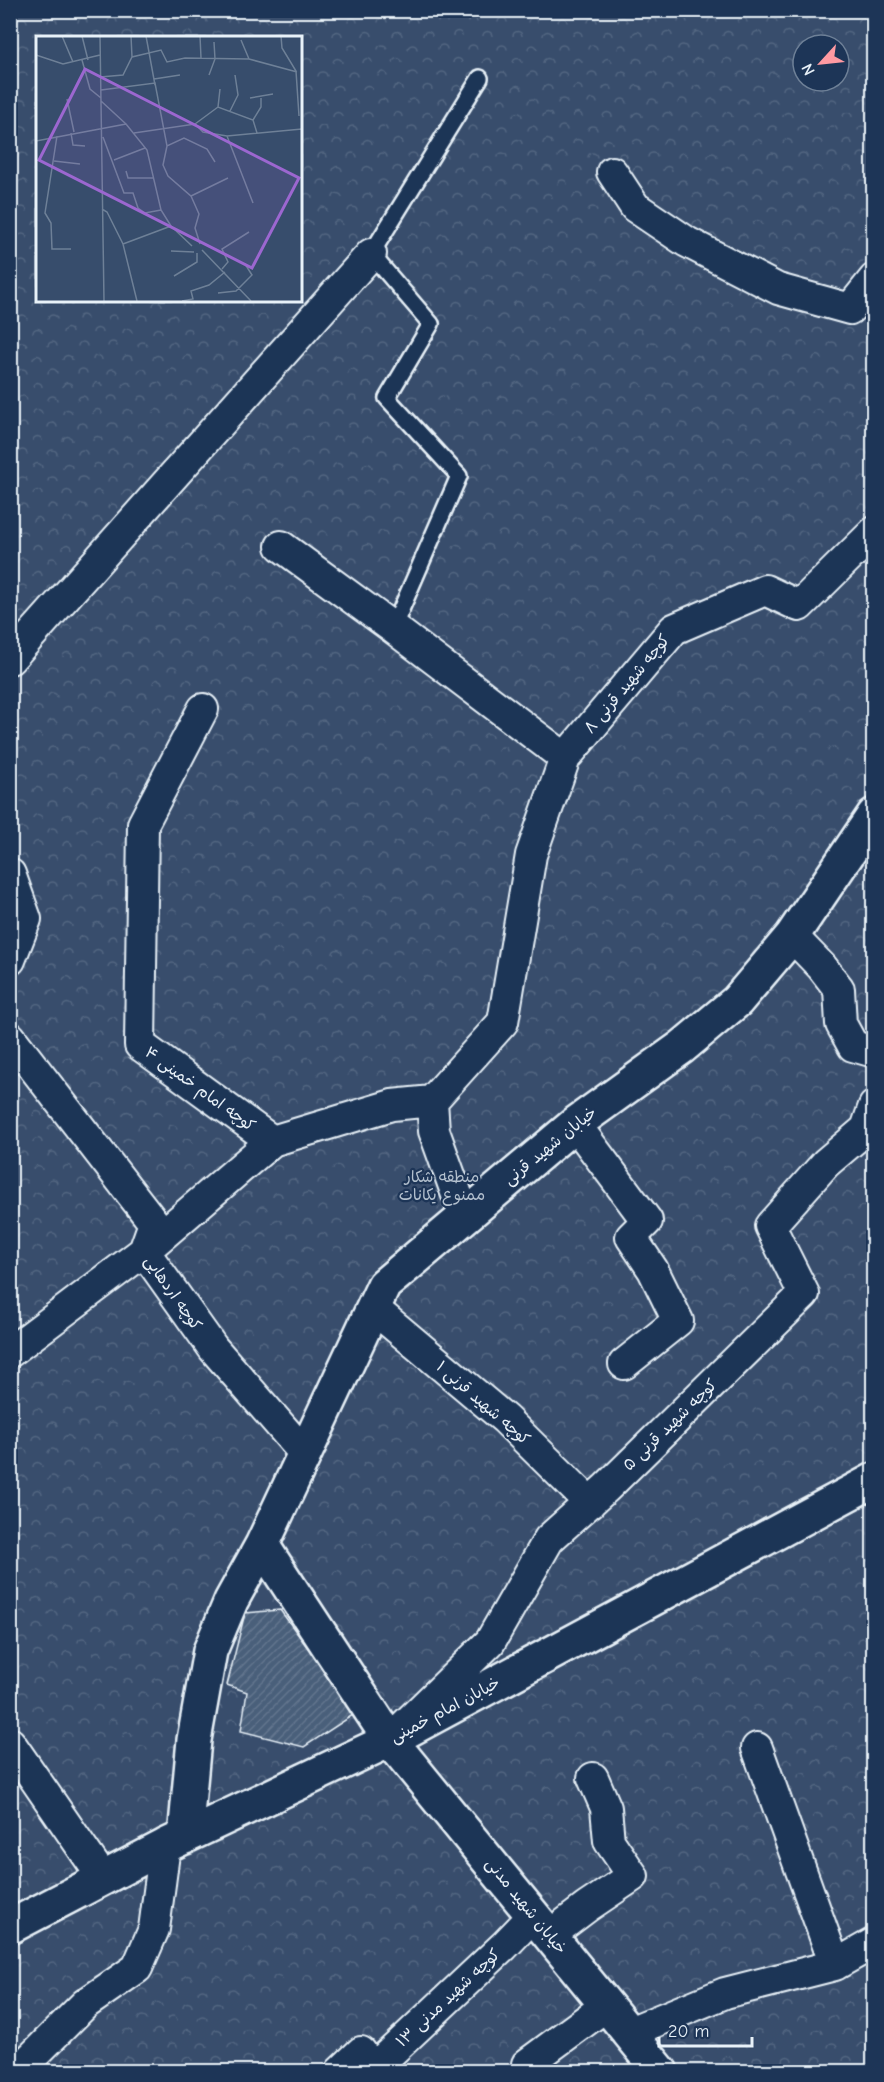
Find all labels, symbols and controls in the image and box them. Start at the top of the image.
north arrow [791,33,851,93]
inset map [36,36,302,302]
text: N [798,61,819,78]
street label: کوچه شهید قرنی ۸ [580,631,674,738]
street label: کوچه امام خمینی ۴ [140,1043,259,1137]
street label: خیابان شهید قرنی [500,1103,601,1190]
park label: منطقه شکار ممنوع یکانات [399,1168,485,1206]
street label: کوچه اردهایی [140,1252,205,1334]
street label: کوچه شهید قرنی ۱ [432,1357,534,1449]
street label: کوچه شهید قرنی ۵ [619,1376,721,1475]
street label: خیابان امام خمینی [387,1674,504,1749]
street label: خیابان شهید مدنی [481,1854,570,1958]
street label: کوچه شهید مدنی ۱۳ [392,1945,504,2051]
scale bar [659,2010,752,2048]
text: 20 m [668,2021,709,2042]

